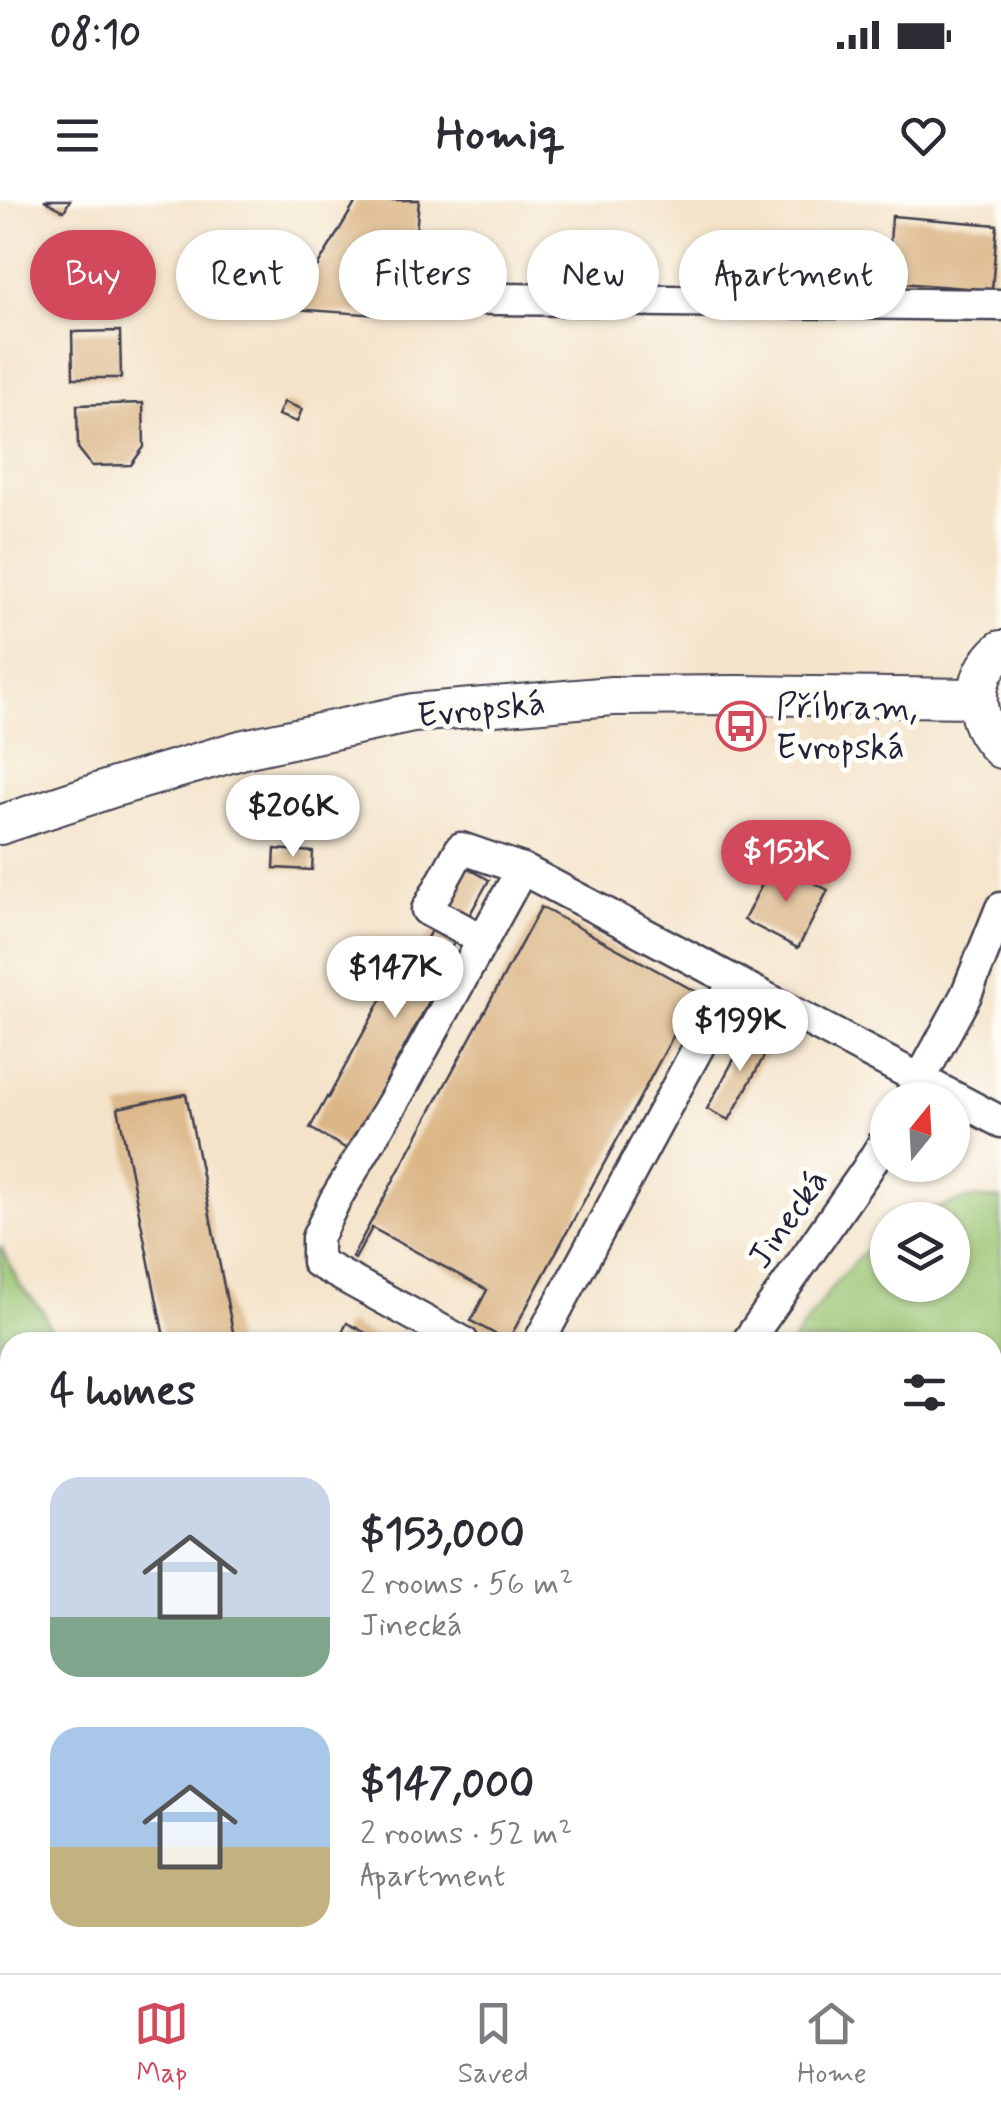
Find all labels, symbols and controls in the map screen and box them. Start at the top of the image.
text: 08:10 [50,11,141,60]
text: Homiq [436,106,565,165]
icon: menu [50,108,105,163]
icon: heart [896,108,951,163]
chip: Buy [30,230,156,320]
chip: Rent [176,230,319,320]
chip: Filters [339,230,507,320]
chip: New [527,230,659,320]
chip: Apartment [679,230,908,320]
street label: Evropská [415,680,547,740]
place label: Příbram, Evropská [776,685,917,771]
bus stop icon: Příbram, Evropská [715,700,767,752]
pin: $206K [223,775,363,860]
text: $206K [248,786,338,828]
pin: $153K [716,820,856,905]
text: $153K [743,831,829,873]
pin: $147K [325,936,465,1021]
text: $147K [349,947,442,989]
pin: $199K [670,989,810,1074]
text: $199K [694,1000,786,1042]
north arrow [870,1082,970,1182]
map controls [870,1082,970,1302]
street label: Jinecká [738,1160,840,1278]
button: layers [870,1202,970,1302]
text: 4 homes [50,1365,196,1420]
icon: filters [897,1365,952,1420]
text: $153,000 [360,1508,525,1563]
icon: home [130,1517,250,1637]
text: 2 rooms · 56 m² [360,1563,573,1605]
text: Jinecká [360,1605,462,1647]
text: $147,000 [360,1758,534,1813]
icon: home [130,1767,250,1887]
text: 2 rooms · 52 m² [360,1813,572,1855]
text: Apartment [360,1855,505,1897]
tab: Map [134,1996,189,2093]
tab: Saved [458,1996,529,2093]
tab: Home [797,1996,867,2093]

